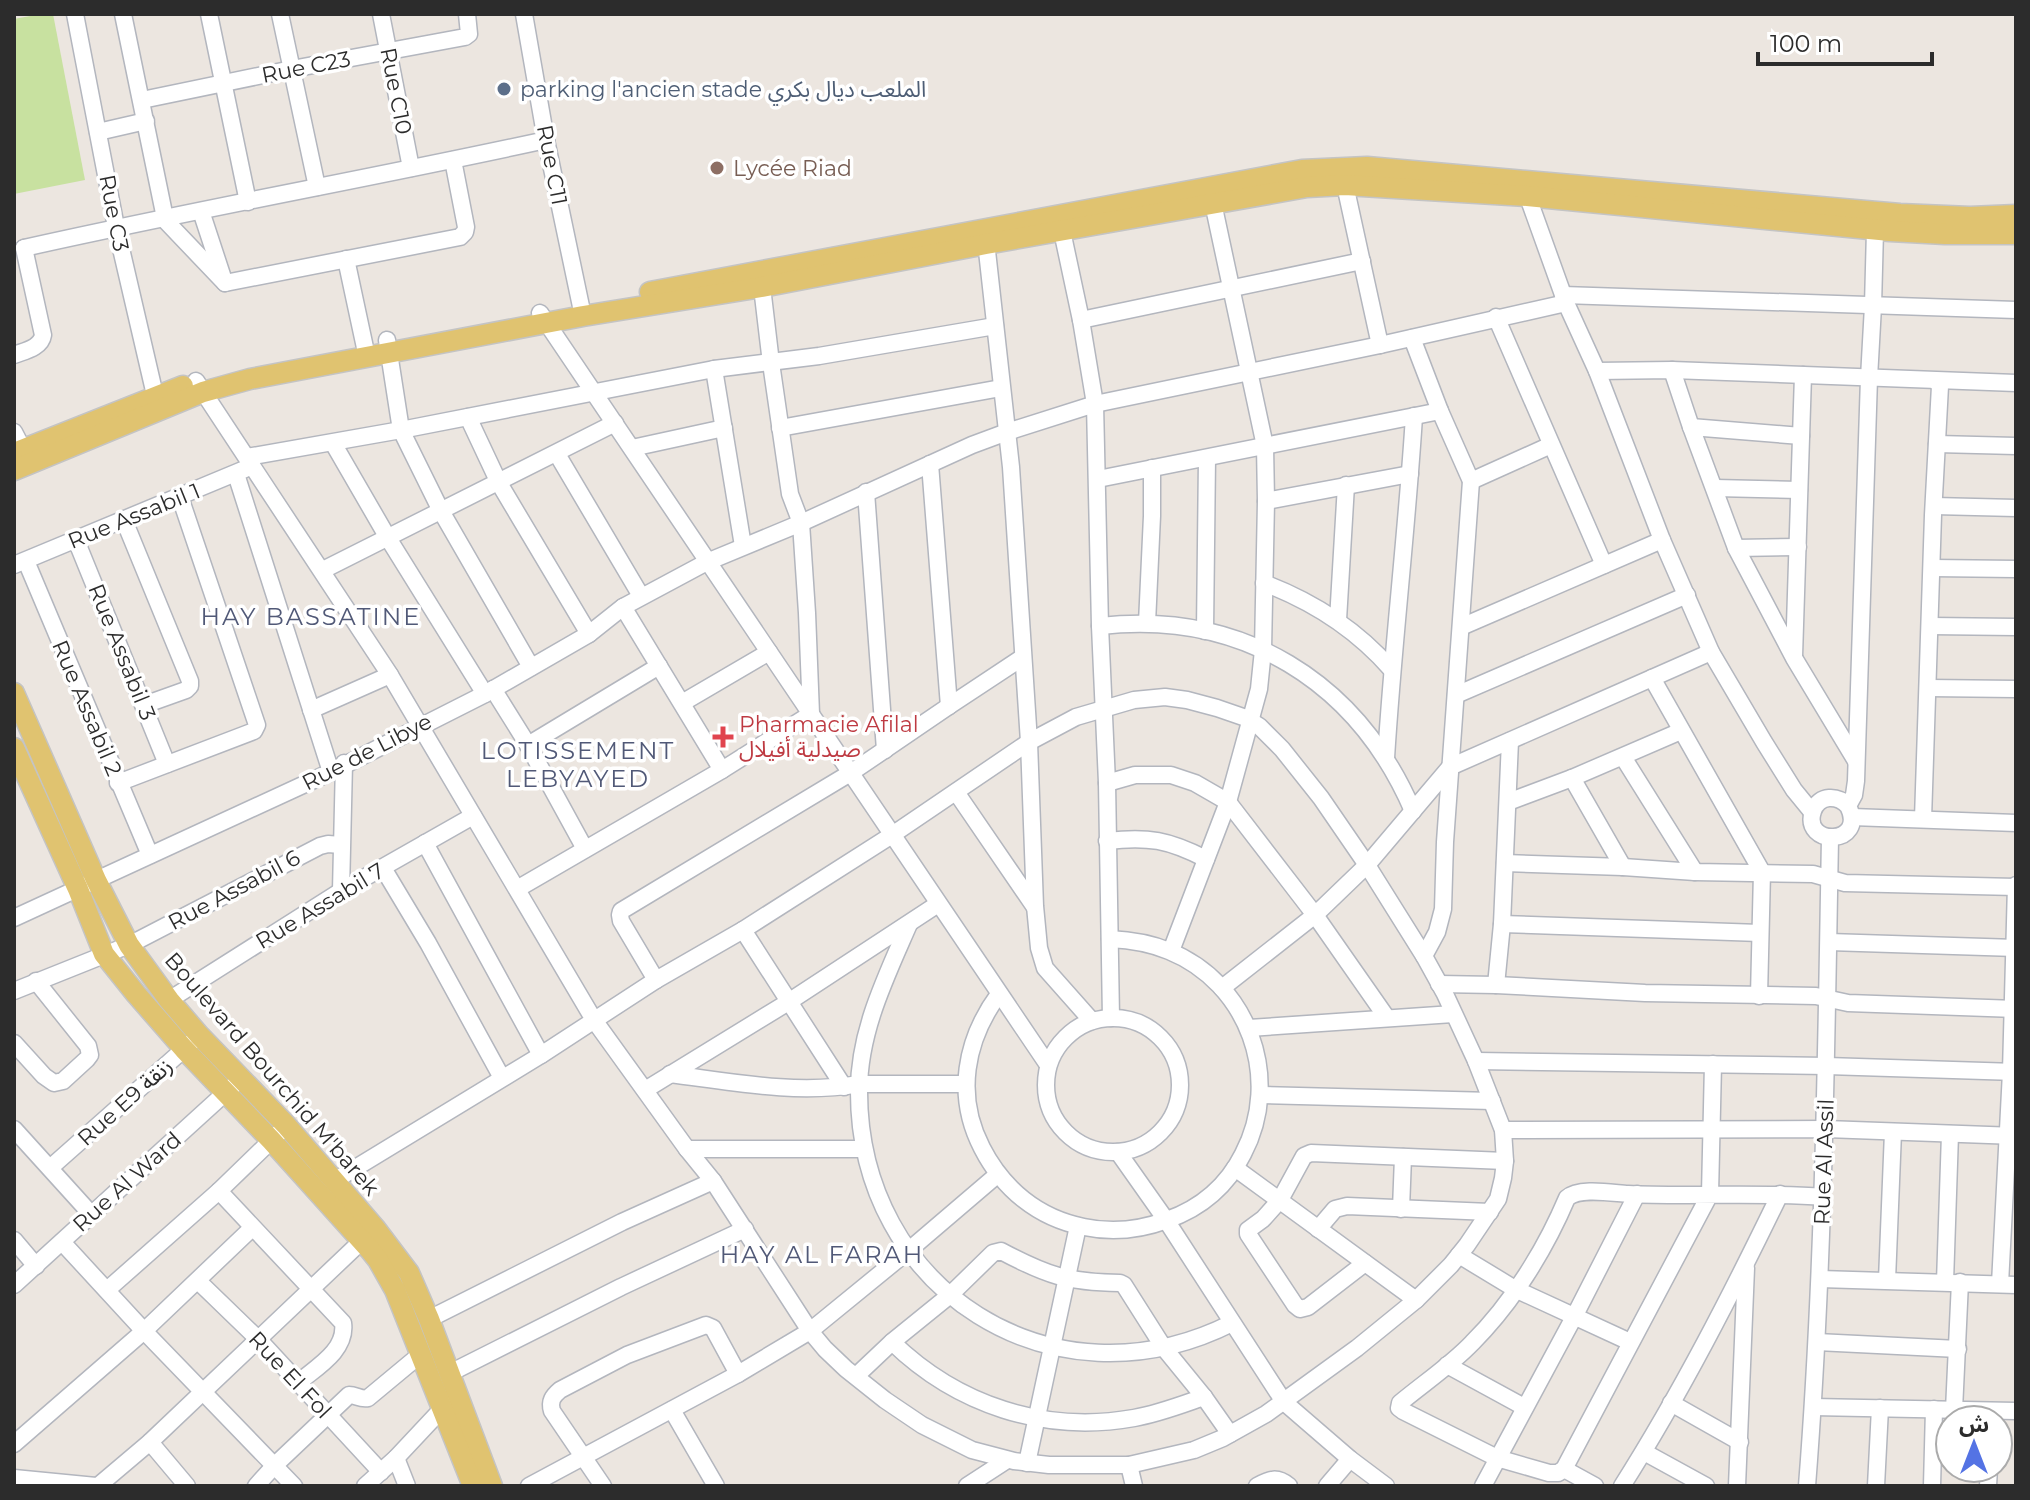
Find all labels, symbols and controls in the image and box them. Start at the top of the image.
scale bar [1758,16,1932,66]
text: 100 m [1770,29,1842,58]
street label: Rue C23 [259,45,353,89]
street label: Rue C10 [374,45,418,137]
place label: parking l'ancien stade الملعب ديال بكري [520,76,926,106]
marker: parking l'ancien stade الملعب ديال بكري [495,80,513,98]
street label: Rue C11 [531,122,573,208]
place label: Lycée Riad [733,155,852,182]
marker: Lycée Riad [708,159,726,177]
street label: Rue C3 [93,172,135,254]
street label: Rue Assabil 1 [64,477,204,555]
street label: Rue Assabil 3 [82,580,162,724]
district label: HAY BASSATINE [201,602,421,631]
street label: Rue Assabil 2 [46,636,128,780]
street label: Rue de Libye [298,708,436,796]
place label: Pharmacie Afilal صيدلية أفيلال [739,711,919,763]
marker: Pharmacie Afilal صيدلية أفيلال [714,728,732,746]
district label: LOTISSEMENT LEBYAYED [481,736,675,793]
street label: Rue Assabil 6 [163,844,305,936]
street label: Rue Assabil 7 [251,857,389,955]
street label: Boulevard Bourchid M'barek [159,947,386,1202]
street label: Rue E9 زنقة [72,1052,178,1152]
street label: Rue Al Assil [1808,1098,1840,1226]
street label: Rue Al Ward [67,1126,187,1238]
district label: HAY AL FARAH [720,1240,924,1269]
street label: Rue El Fol [243,1326,337,1424]
north arrow [1934,1404,2014,1484]
text: ش [1959,1411,1989,1438]

